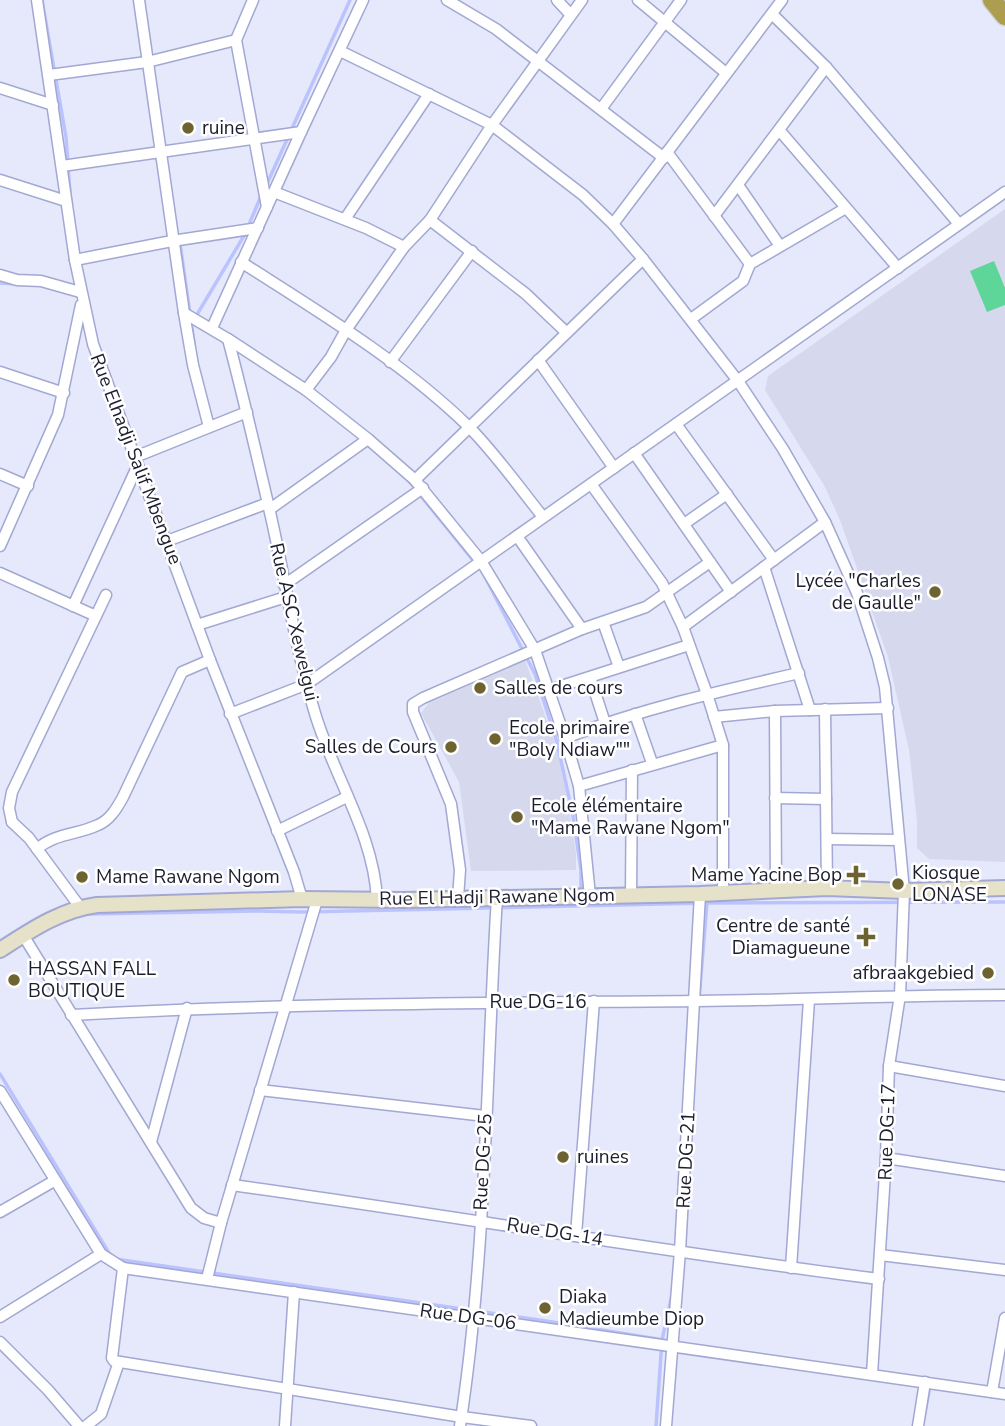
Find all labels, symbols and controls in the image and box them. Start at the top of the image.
place label: ruine [202,115,245,141]
marker: ruine [180,120,196,136]
street label: Rue Elhadji Salif Mbengue [84,350,188,568]
street label: Rue ASC Xewelgui [263,540,325,704]
place label: Lycée "Charles de Gaulle" [795,568,921,616]
marker: Lycée "Charles de Gaulle" [927,584,943,600]
place label: Salles de cours [494,675,623,701]
marker: Salles de cours [472,680,488,696]
place label: Ecole primaire "Boly Ndiaw"" [509,715,630,763]
marker: Ecole primaire "Boly Ndiaw"" [487,731,503,747]
place label: Salles de Cours [305,734,437,760]
marker: Salles de Cours [443,739,459,755]
place label: Ecole élémentaire "Mame Rawane Ngom" [531,793,730,841]
marker: Ecole élémentaire "Mame Rawane Ngom" [509,809,525,825]
place label: Kiosque LONASE [912,860,987,908]
place label: Mame Yacine Bop [691,862,842,888]
place label: Mame Rawane Ngom [96,864,280,890]
marker: Mame Yacine Bop [848,867,864,883]
marker: Mame Rawane Ngom [74,869,90,885]
marker: Kiosque LONASE [890,876,906,892]
street label: Rue El Hadji Rawane Ngom [379,882,615,912]
place label: Centre de santé Diamagueune [716,913,850,961]
marker: Centre de santé Diamagueune [856,927,876,947]
place label: HASSAN FALL BOUTIQUE [28,956,157,1004]
place label: afbraakgebied [853,960,974,986]
marker: afbraakgebied [980,965,996,981]
marker: HASSAN FALL BOUTIQUE [6,972,22,988]
street label: Rue DG-16 [489,989,587,1015]
street label: Rue DG-17 [872,1083,902,1181]
street label: Rue DG-21 [670,1111,702,1209]
street label: Rue DG-25 [467,1113,499,1211]
place label: ruines [577,1144,629,1170]
marker: ruines [555,1149,571,1165]
street label: Rue DG-14 [505,1212,605,1252]
place label: Diaka Madieumbe Diop [559,1284,704,1332]
street label: Rue DG-06 [418,1297,518,1337]
marker: Diaka Madieumbe Diop [537,1300,553,1316]

